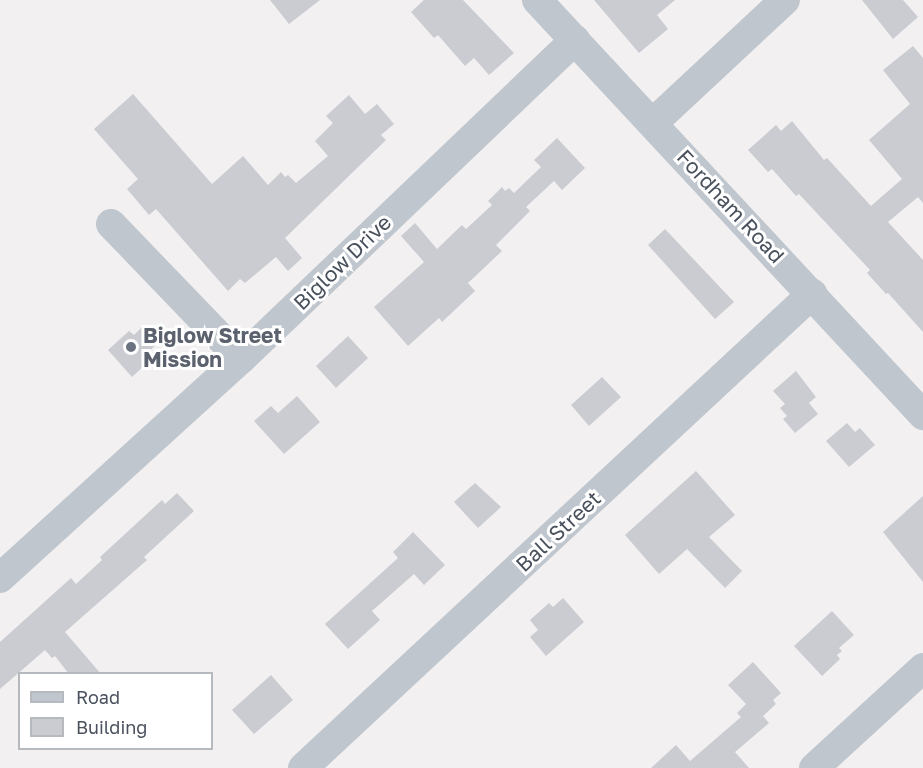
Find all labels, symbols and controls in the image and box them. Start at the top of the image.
street label: Fordham Road [672,144,790,268]
street label: Biglow Drive [288,209,396,315]
place label: Biglow Street Mission [143,322,282,372]
marker: Biglow Street Mission [124,340,138,354]
street label: Ball Street [510,485,606,577]
legend [18,672,213,750]
text: Road [76,686,120,708]
text: Building [76,716,147,738]

